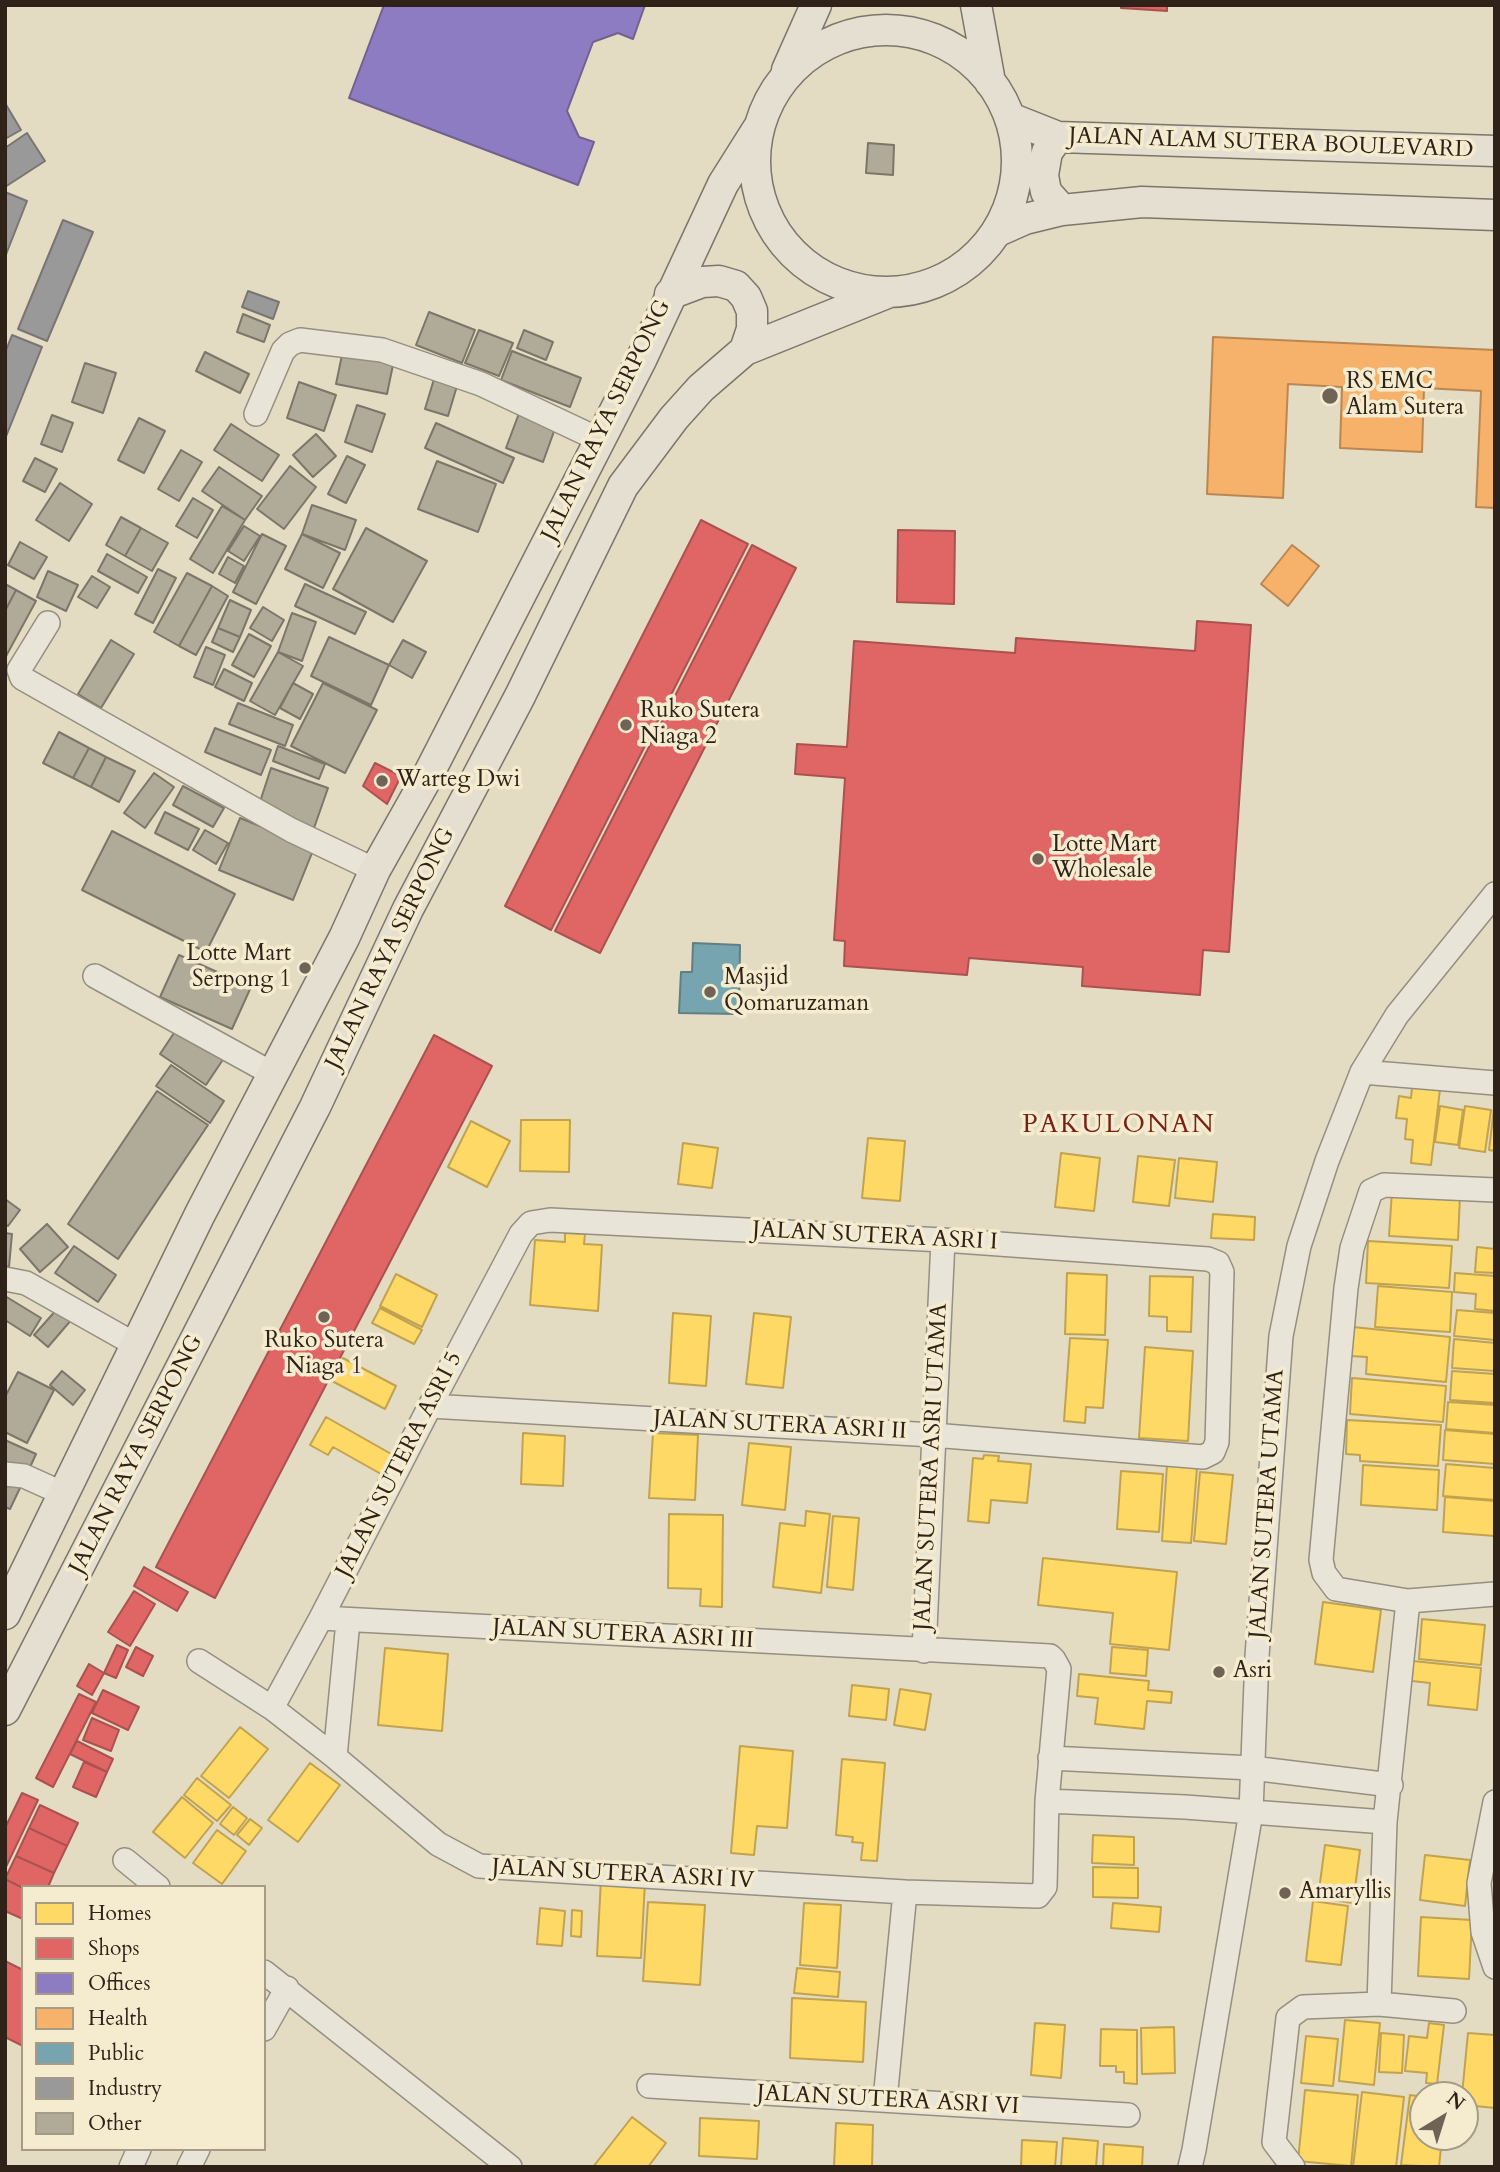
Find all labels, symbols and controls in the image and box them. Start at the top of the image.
street label: JALAN ALAM SUTERA BOULEVARD [1068,123,1474,165]
street label: JALAN RAYA SERPONG [536,296,678,546]
place label: RS EMC Alam Sutera [1346,369,1464,423]
marker: RS EMC Alam Sutera [1320,386,1340,406]
place label: Ruko Sutera Niaga 2 [640,698,760,752]
marker: Ruko Sutera Niaga 2 [618,717,634,733]
place label: Warteg Dwi [396,767,520,795]
marker: Warteg Dwi [374,773,390,789]
street label: JALAN RAYA SERPONG [320,824,462,1074]
place label: Lotte Mart Wholesale [1052,832,1157,886]
marker: Lotte Mart Wholesale [1030,851,1046,867]
place label: Lotte Mart Serpong 1 [186,941,291,995]
marker: Lotte Mart Serpong 1 [297,960,313,976]
place label: Masjid Qomaruzaman [724,965,869,1019]
marker: Masjid Qomaruzaman [702,984,718,1000]
district label: PAKULONAN [1023,1110,1215,1142]
street label: JALAN SUTERA ASRI I [752,1217,998,1257]
street label: JALAN SUTERA ASRI UTAMA [910,1303,954,1631]
marker: Ruko Sutera Niaga 1 [316,1309,332,1325]
place label: Ruko Sutera Niaga 1 [264,1328,384,1382]
street label: JALAN RAYA SERPONG [65,1331,209,1579]
street label: JALAN SUTERA ASRI 5 [331,1347,469,1583]
street label: JALAN SUTERA UTAMA [1245,1368,1291,1640]
street label: JALAN SUTERA ASRI II [653,1406,907,1446]
street label: JALAN SUTERA ASRI III [492,1614,754,1656]
place label: Asri [1233,1658,1272,1686]
marker: Asri [1211,1664,1227,1680]
street label: JALAN SUTERA ASRI IV [491,1854,755,1896]
place label: Amaryllis [1299,1879,1391,1907]
legend [21,1885,266,2151]
marker: Amaryllis [1277,1885,1293,1901]
text: Homes [88,1899,151,1928]
text: Shops [88,1934,140,1963]
text: Offices [88,1969,150,1998]
text: Health [88,2004,148,2033]
text: Public [88,2039,144,2068]
text: Industry [88,2074,162,2103]
street label: JALAN SUTERA ASRI VI [756,2080,1020,2122]
north arrow [1409,2081,1479,2151]
text: N [1441,2086,1470,2116]
text: Other [88,2109,142,2138]

